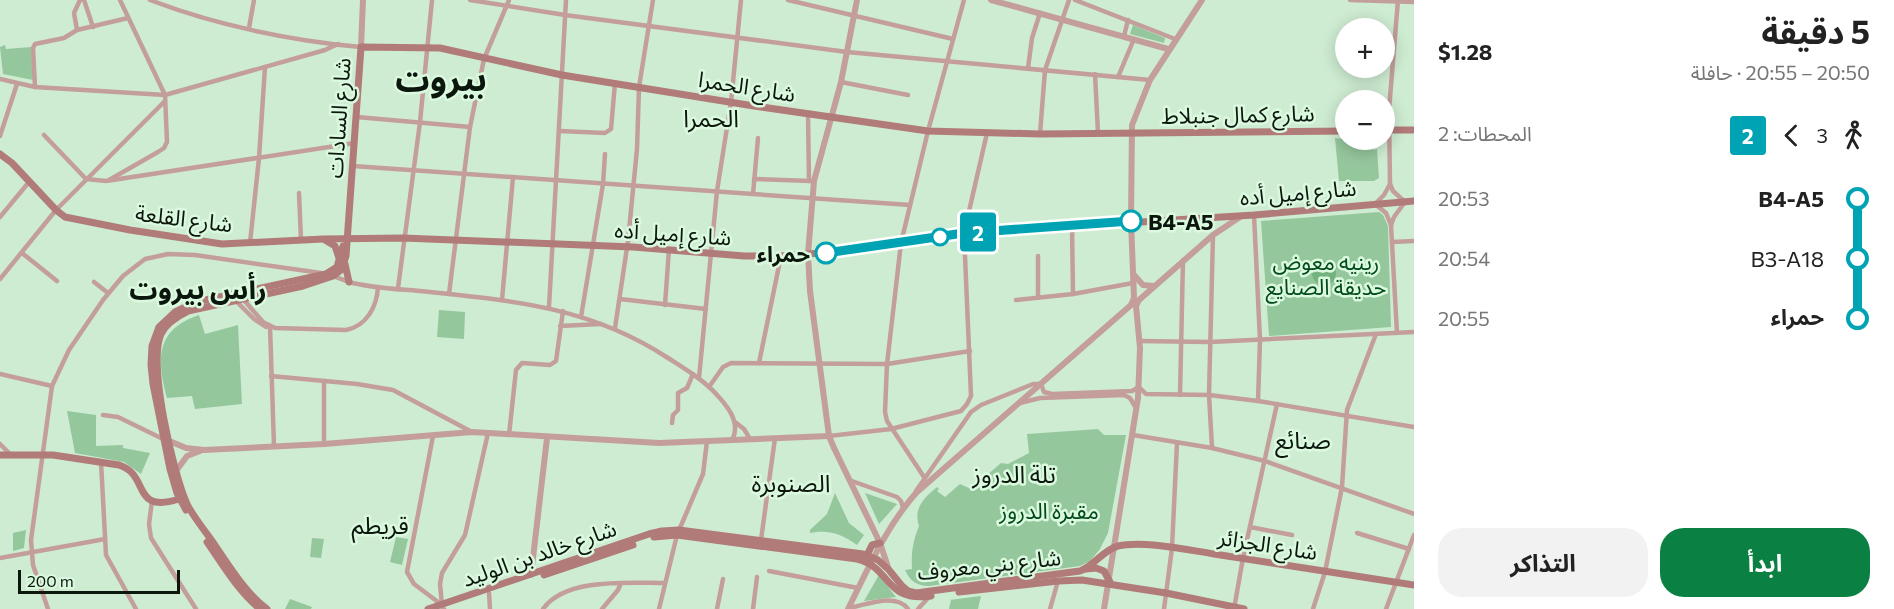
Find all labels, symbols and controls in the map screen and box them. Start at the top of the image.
text: 5 دقيقة [1761,10,1870,51]
map controls [1335,18,1395,150]
button: + [1335,18,1395,78]
text: $1.28 [1438,38,1492,65]
district label: بيروت [395,56,487,99]
street label: شارع السادات [320,57,360,179]
text: 20:50 – 20:55 · حافلة [1691,60,1870,84]
street label: شارع الحمرا [696,65,798,111]
button: − [1335,90,1395,150]
street label: شارع كمال جنبلاط [1161,99,1315,133]
district label: الحمرا [683,103,739,133]
icon: back [1775,119,1808,152]
icon: walk [1837,119,1870,152]
text: المحطات: 2 [1438,121,1532,145]
text: 2 [1742,123,1754,148]
text: 3 [1817,123,1828,147]
street label: شارع إميل أده [1239,173,1358,215]
text: B4-A5 [1758,185,1824,212]
text: 20:53 [1438,186,1490,210]
street label: شارع القلعة [133,199,234,241]
place label: B4-A5 [1148,208,1214,235]
marker: B4-A5 [1120,210,1142,232]
line badge: 2 [958,212,998,252]
street label: شارع إميل أده [613,215,732,255]
text: 2 [972,220,984,245]
unlabelled marker [931,228,949,246]
place label: حمراء [757,240,810,267]
marker: حمراء [815,242,837,264]
text: B3-A18 [1750,245,1824,272]
text: 20:54 [1438,246,1490,270]
park label: رينيه معوض حديقة الصنايع [1265,248,1387,304]
district label: رأس بيروت [129,271,267,306]
text: حمراء [1771,303,1824,330]
text: 20:55 [1438,306,1490,330]
district label: صنائع [1275,425,1331,458]
district label: تلة الدروز [971,459,1056,489]
district label: الصنوبرة [751,468,831,498]
park label: مقبرة الدروز [998,497,1099,525]
district label: قريطم [351,510,409,543]
street label: شارع خالد بن الوليد [458,514,621,596]
street label: شارع الجزائر [1215,523,1320,569]
button: التذاكر [1438,528,1648,597]
button: ابدأ [1660,528,1870,597]
street label: شارع بني معروف [916,543,1063,589]
scale bar [18,567,180,594]
text: 200 m [27,571,74,590]

